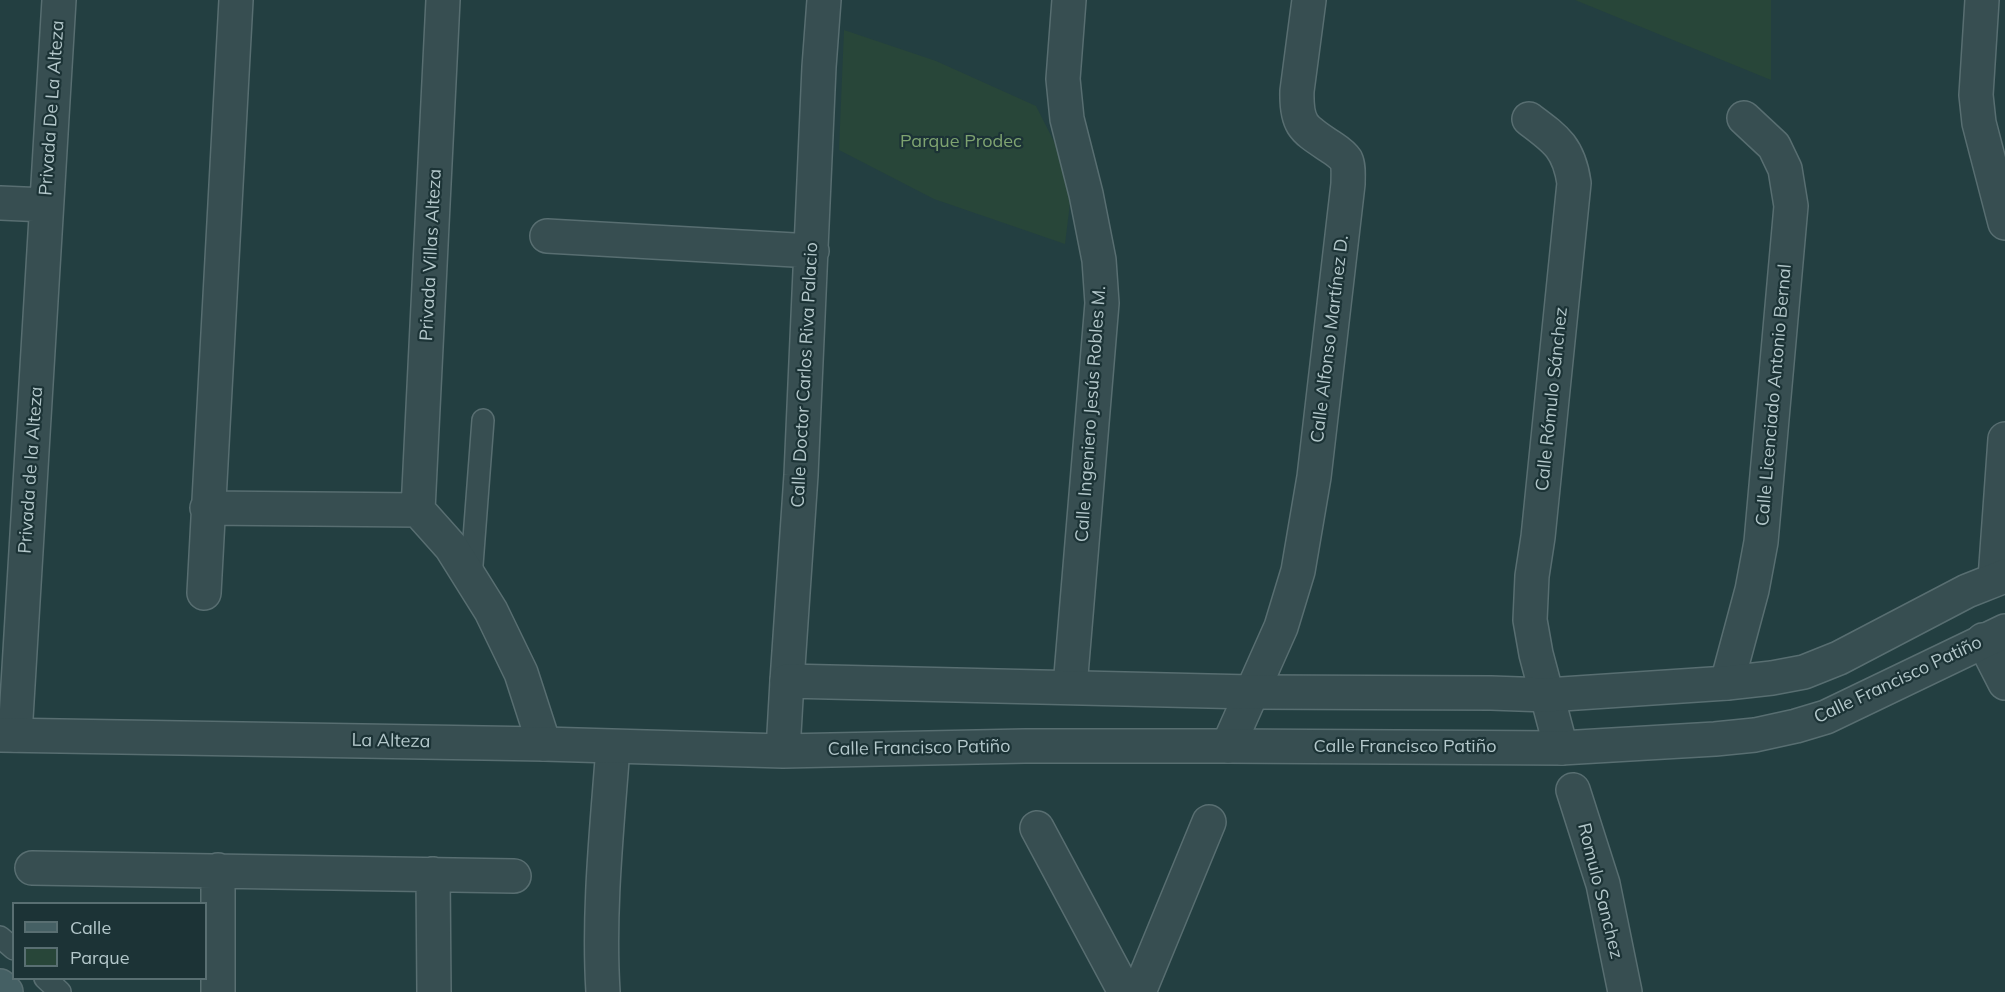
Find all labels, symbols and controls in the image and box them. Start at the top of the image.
street label: Privada De La Alteza [35,20,69,196]
park label: Parque Prodec [900,131,1022,153]
street label: Privada Villas Alteza [416,168,446,342]
street label: Calle Alfonso Martínez D. [1307,234,1353,444]
street label: Calle Doctor Carlos Riva Palacio [787,242,823,508]
street label: Calle Licenciado Antonio Bernal [1752,263,1796,527]
street label: Calle Ingeniero Jesús Robles M. [1071,285,1111,543]
street label: Calle Rómulo Sánchez [1532,306,1572,492]
street label: Privada de la Alteza [14,386,48,554]
street label: Calle Francisco Patiño [1811,632,1985,728]
street label: La Alteza [351,730,431,752]
street label: Calle Francisco Patiño [827,736,1011,760]
street label: Calle Francisco Patiño [1314,736,1496,758]
street label: Romulo Sanchez [1573,821,1627,961]
legend [12,902,207,980]
text: Calle [70,916,111,939]
text: Parque [70,946,129,969]

